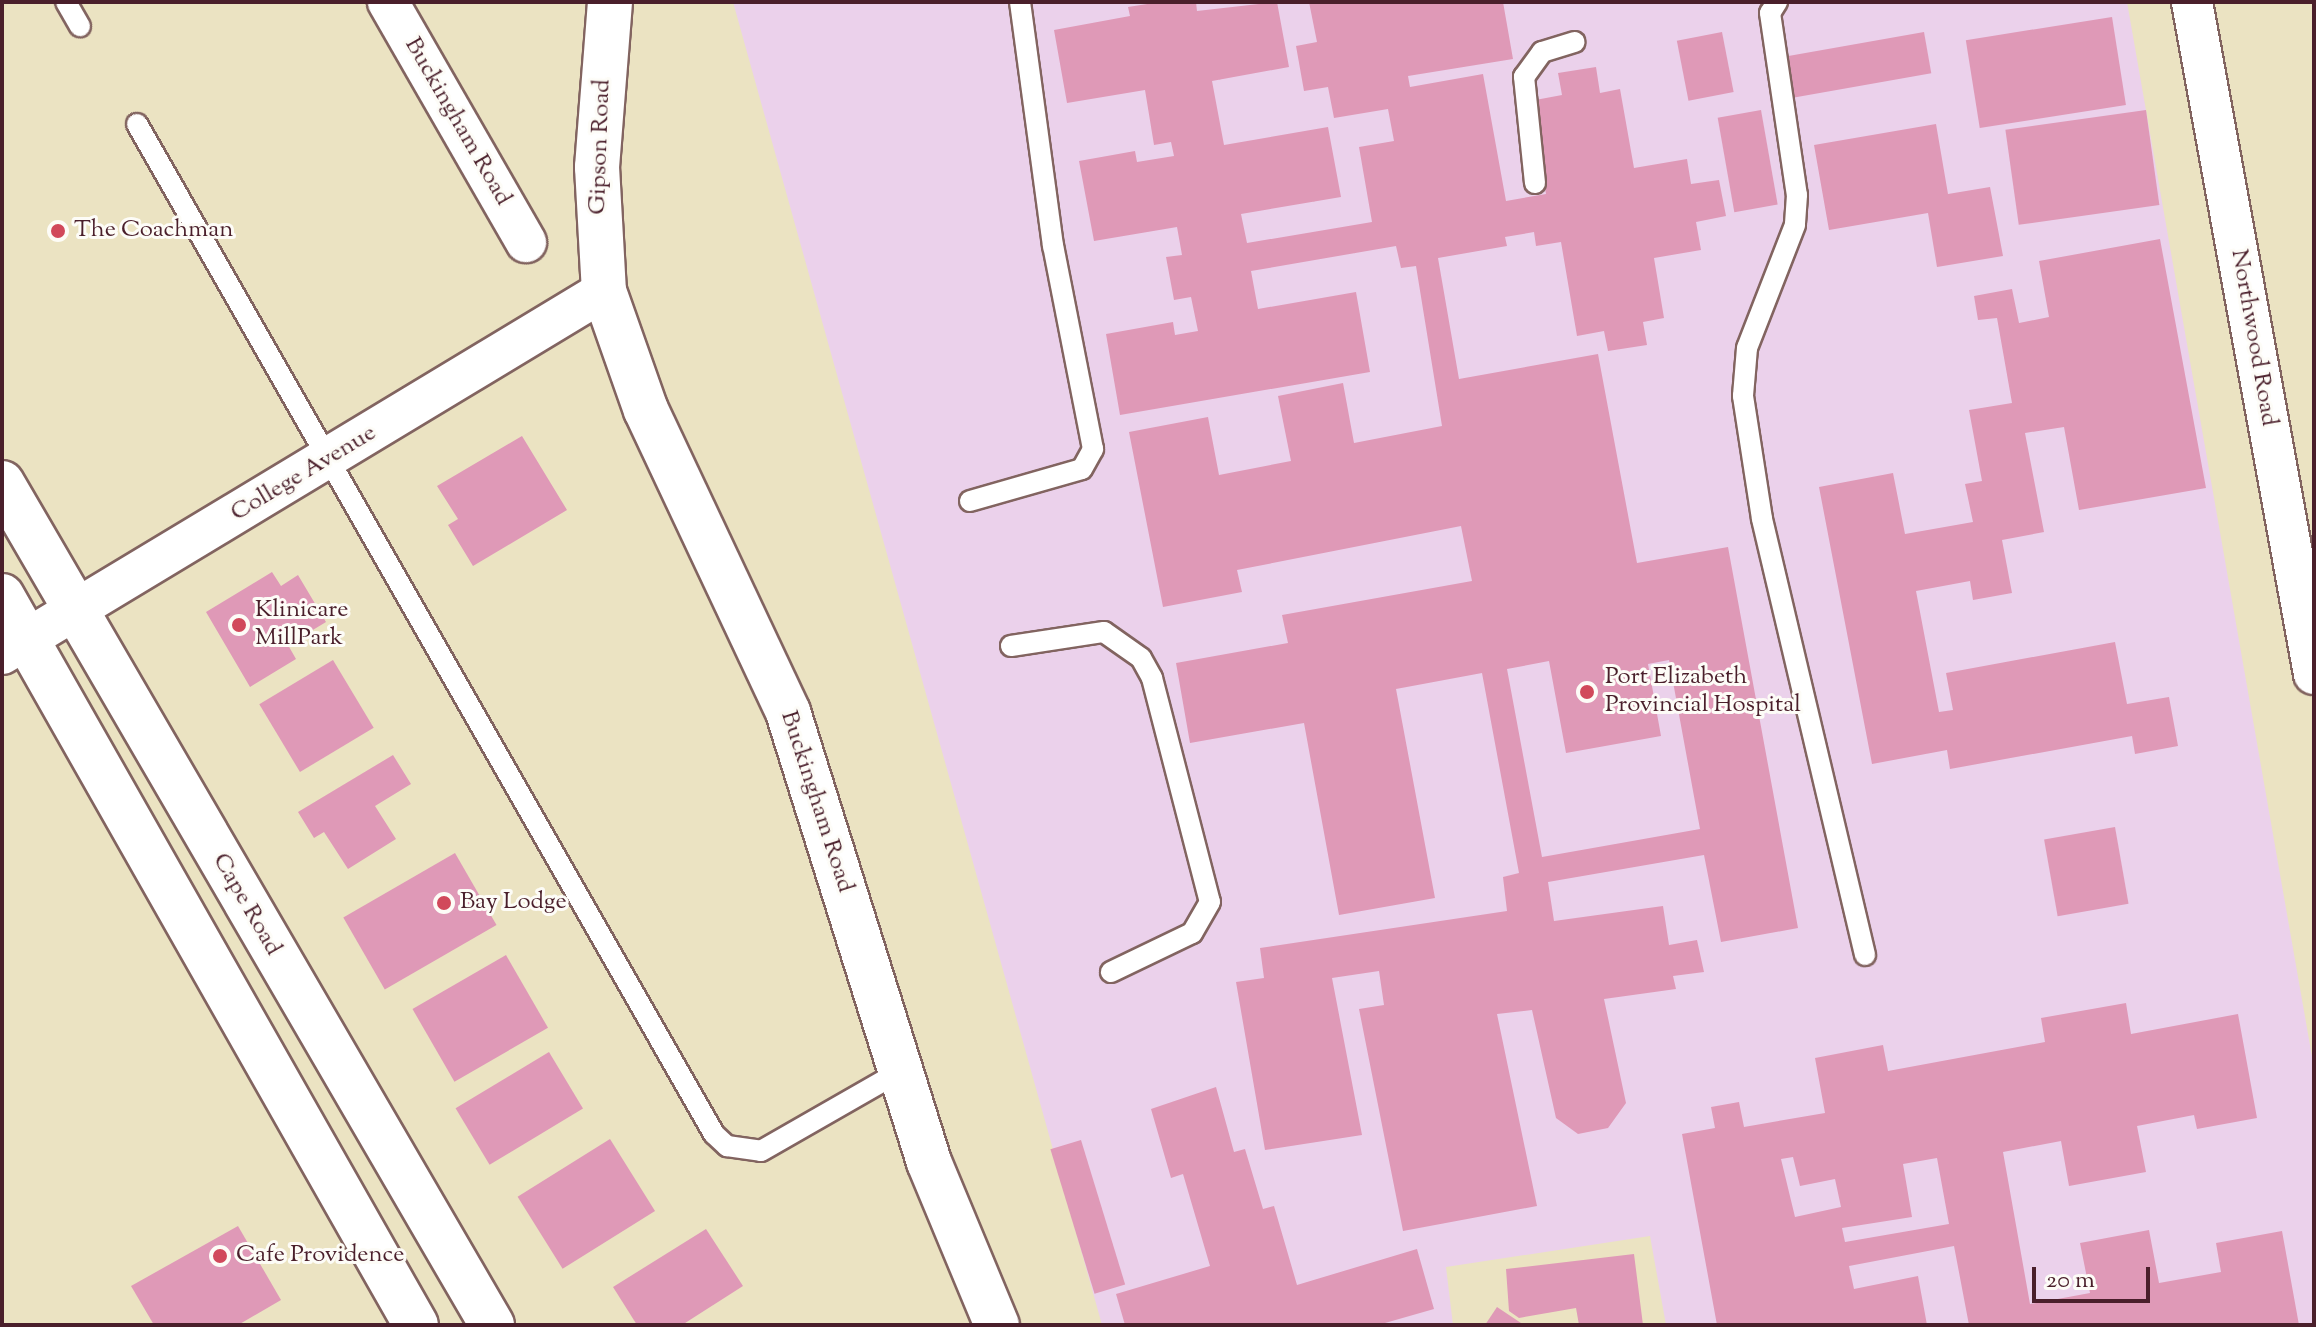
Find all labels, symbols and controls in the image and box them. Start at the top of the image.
street label: Buckingham Road [397,33,517,211]
street label: Gipson Road [584,79,618,215]
place label: The Coachman [74,217,233,245]
marker: The Coachman [49,222,67,240]
street label: Northwood Road [2223,247,2283,429]
street label: College Avenue [226,419,382,529]
place label: Klinicare MillPark [255,597,349,653]
marker: Klinicare MillPark [230,616,248,634]
place label: Port Elizabeth Provincial Hospital [1605,664,1801,720]
marker: Port Elizabeth Provincial Hospital [1576,681,1598,703]
street label: Buckingham Road [773,708,859,896]
street label: Cape Road [205,849,287,961]
place label: Bay Lodge [460,889,567,917]
marker: Bay Lodge [435,894,453,912]
place label: Cafe Providence [236,1242,405,1270]
marker: Cafe Providence [211,1247,229,1265]
scale bar [2036,1251,2154,1301]
text: 20 m [2046,1264,2095,1298]

